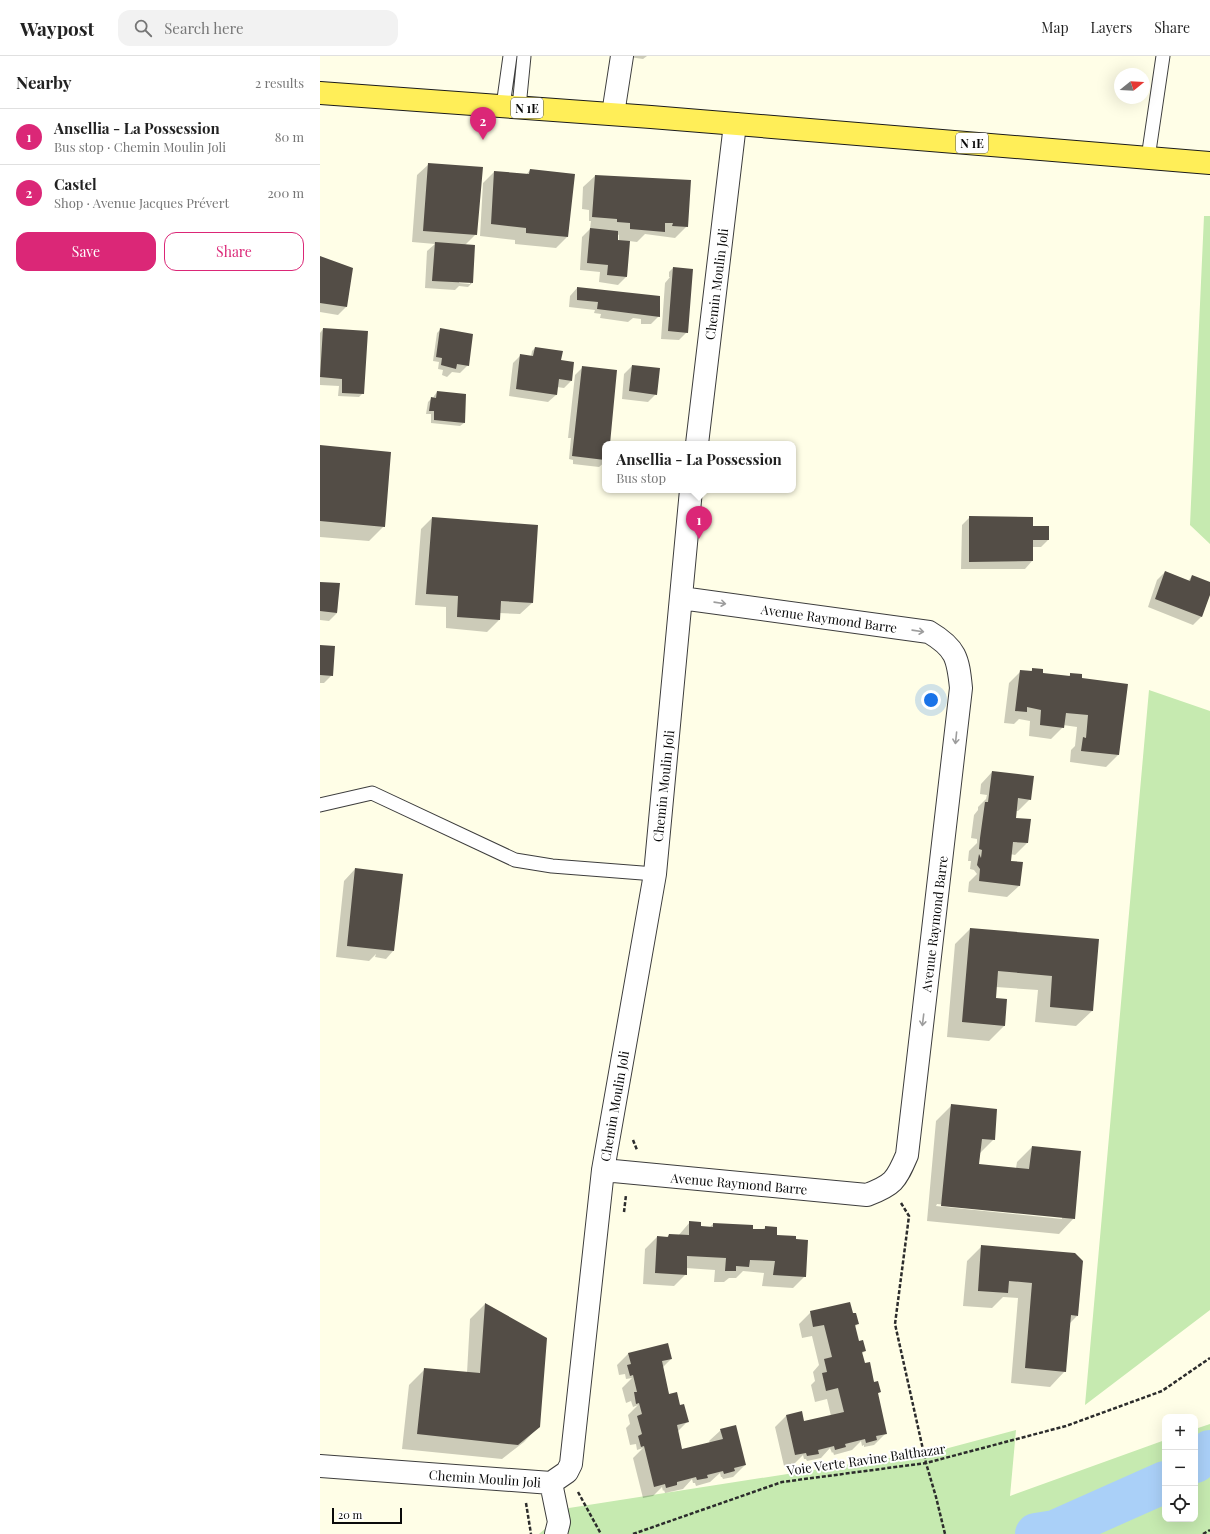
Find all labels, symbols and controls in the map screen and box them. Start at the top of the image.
search box [118,10,398,46]
text: Waypost [20,15,94,41]
icon: search [132,17,154,39]
text: Search here [164,18,244,38]
text: Map [1041,18,1069,37]
text: Layers [1091,18,1132,37]
text: Share [1154,18,1190,37]
north arrow [1114,68,1150,104]
text: Nearby [16,71,71,93]
text: 2 results [255,74,304,91]
road number: N 1E [511,98,543,118]
pin: 2 [470,107,496,140]
text: Ansellia - La Possession [54,118,220,138]
text: 1 [27,128,31,145]
text: 80 m [275,128,304,145]
road number: N 1E [956,133,988,153]
text: Bus stop · Chemin Moulin Joli [54,138,226,155]
text: Castel [54,174,97,194]
text: 2 [26,184,32,201]
text: 200 m [267,184,304,201]
text: Shop · Avenue Jacques Prévert [54,194,229,211]
street label: Chemin Moulin Joli [701,227,731,341]
button: Save [16,232,156,271]
button: Share [164,232,304,271]
popup [602,441,796,493]
text: Ansellia - La Possession [616,449,782,469]
text: Bus stop [616,469,666,486]
pin: 1 [686,506,712,539]
one-way arrow [713,599,726,607]
street label: Avenue Raymond Barre [759,600,899,636]
one-way arrow [911,627,924,635]
your location [921,690,941,710]
street label: Chemin Moulin Joli [649,729,677,843]
one-way arrow [952,731,959,744]
street label: Avenue Raymond Barre [917,854,951,994]
one-way arrow [919,1013,927,1026]
street label: Chemin Moulin Joli [596,1049,632,1163]
street label: Avenue Raymond Barre [669,1168,808,1197]
map controls [1162,1414,1198,1522]
button: + [1162,1414,1198,1450]
street label: Voie Verte Ravine Balthazar [785,1439,947,1479]
button: − [1162,1450,1198,1486]
street label: Chemin Moulin Joli [428,1466,542,1490]
button: locate [1162,1486,1198,1522]
scale bar [332,1506,402,1525]
text: 20 m [338,1507,362,1522]

